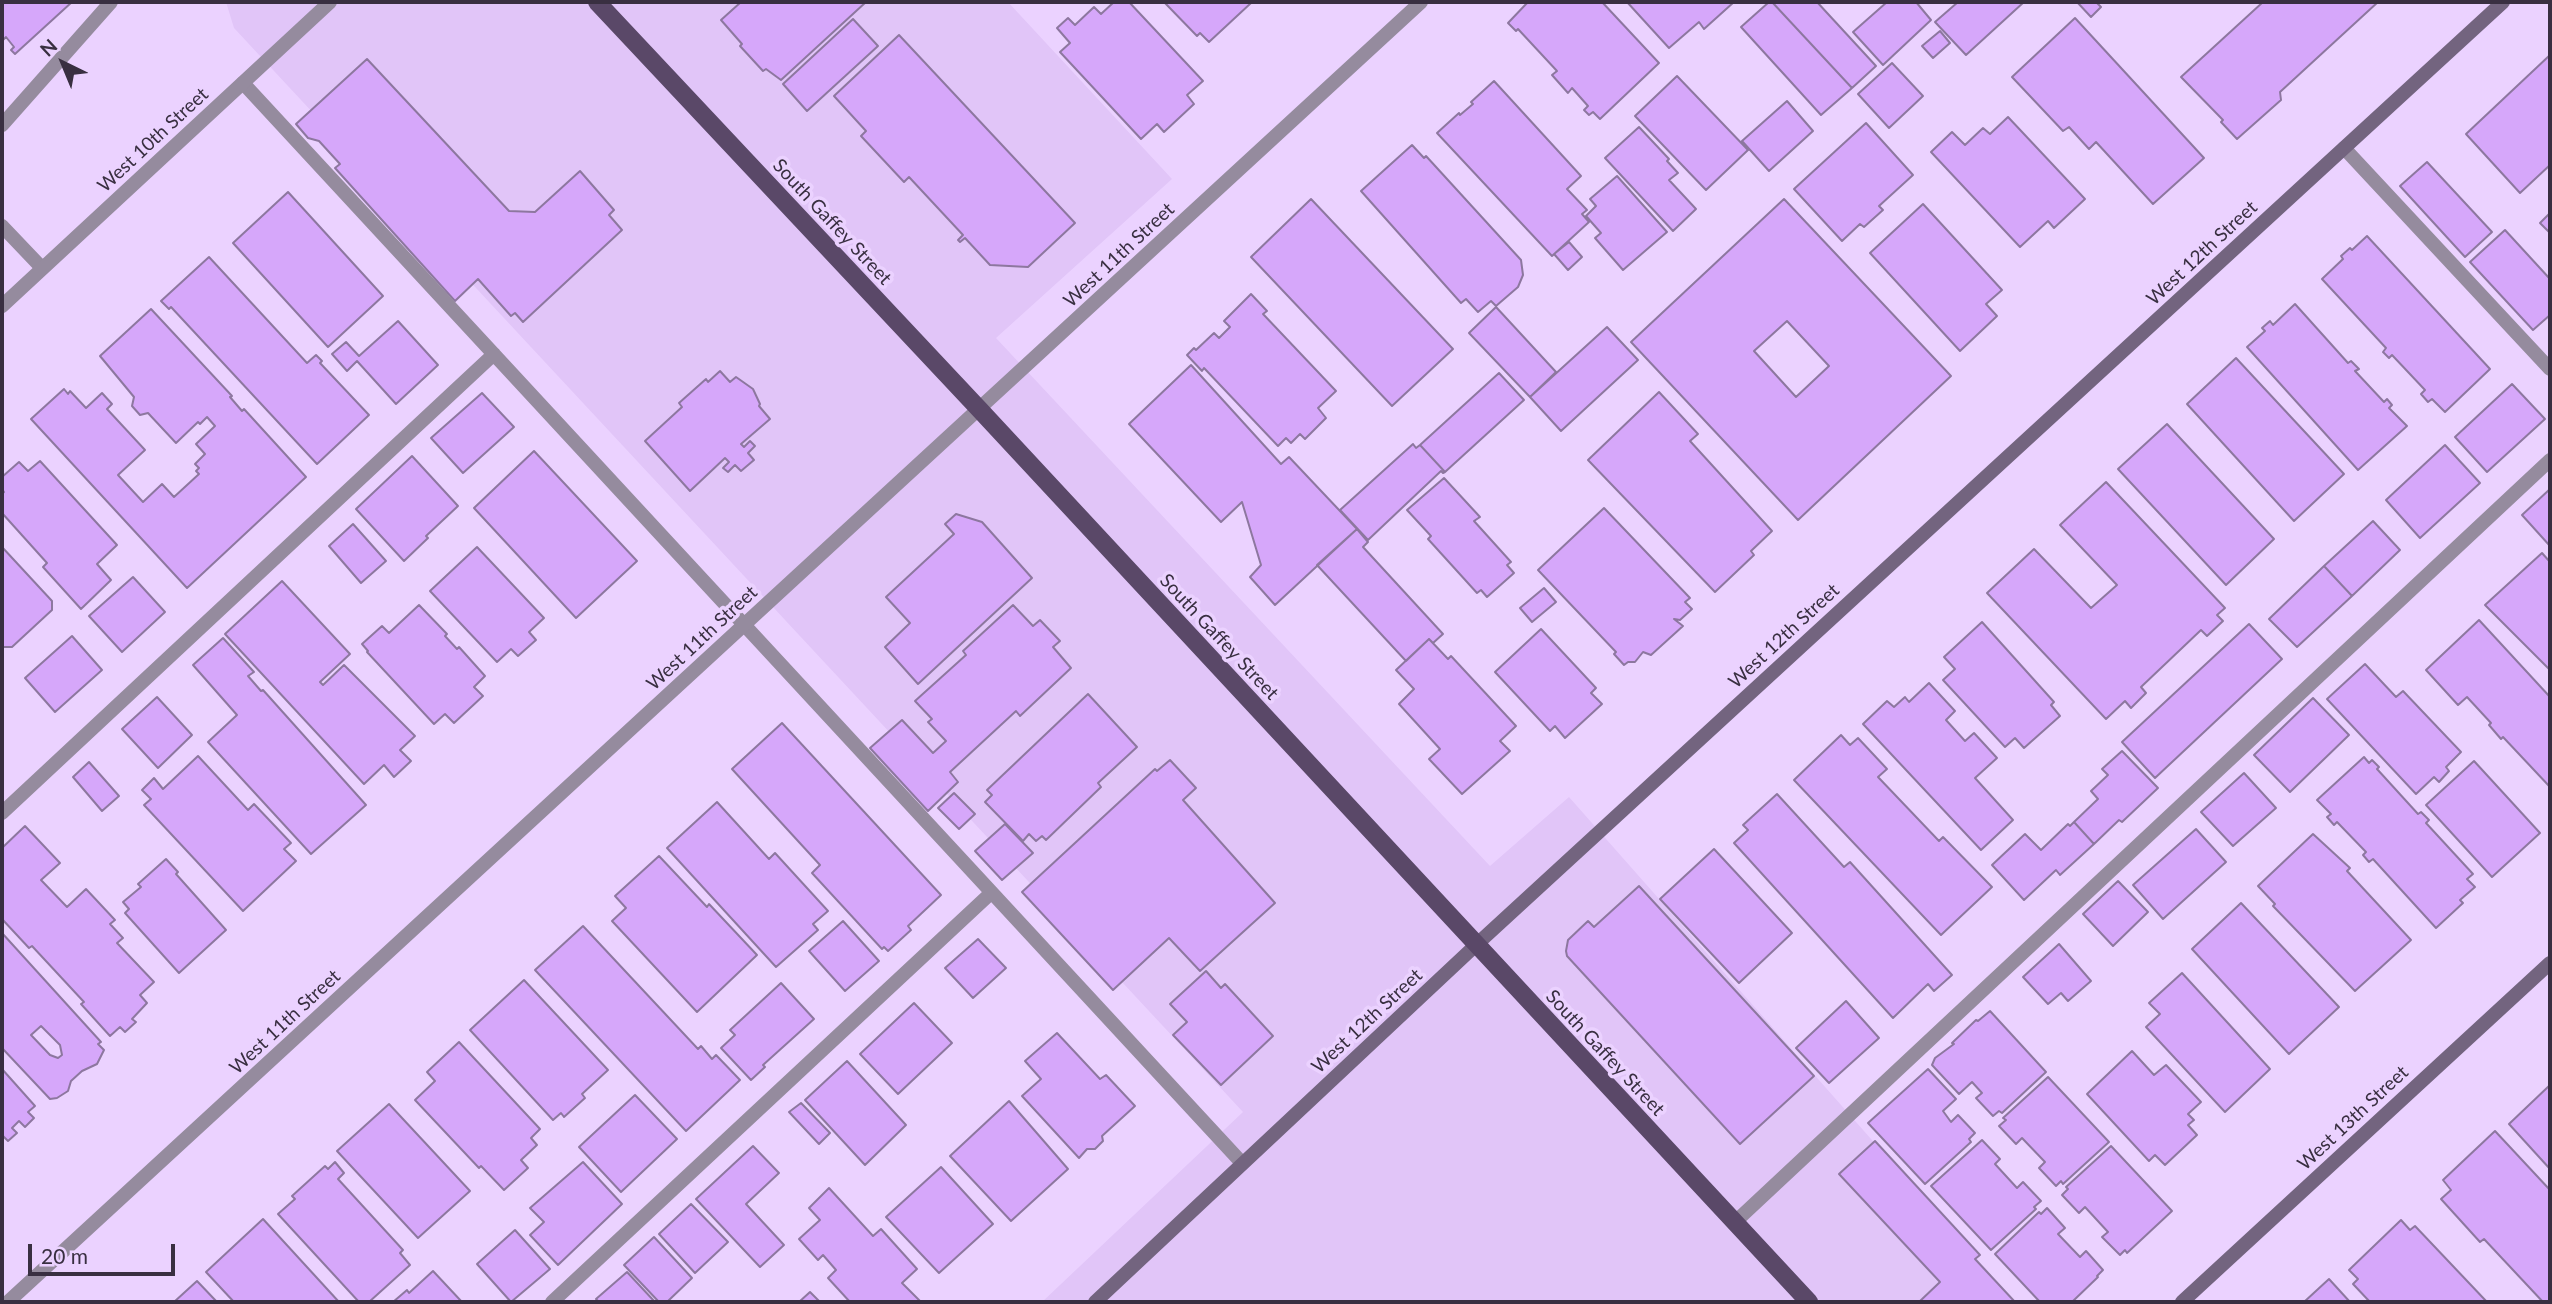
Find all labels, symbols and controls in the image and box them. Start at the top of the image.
north arrow [28,28,98,98]
text: N [35,34,62,61]
street label: West 10th Street [93,83,213,197]
street label: South Gaffey Street [768,154,896,290]
street label: West 12th Street [2142,196,2262,310]
street label: West 11th Street [1059,198,1179,312]
street label: South Gaffey Street [1155,569,1283,705]
street label: West 12th Street [1724,579,1844,693]
street label: West 11th Street [642,581,762,695]
street label: West 12th Street [1307,964,1427,1078]
street label: West 11th Street [225,965,345,1079]
street label: South Gaffey Street [1541,985,1669,1121]
street label: West 13th Street [2293,1061,2413,1175]
scale bar [32,1230,178,1274]
text: 20 m [41,1243,88,1268]

